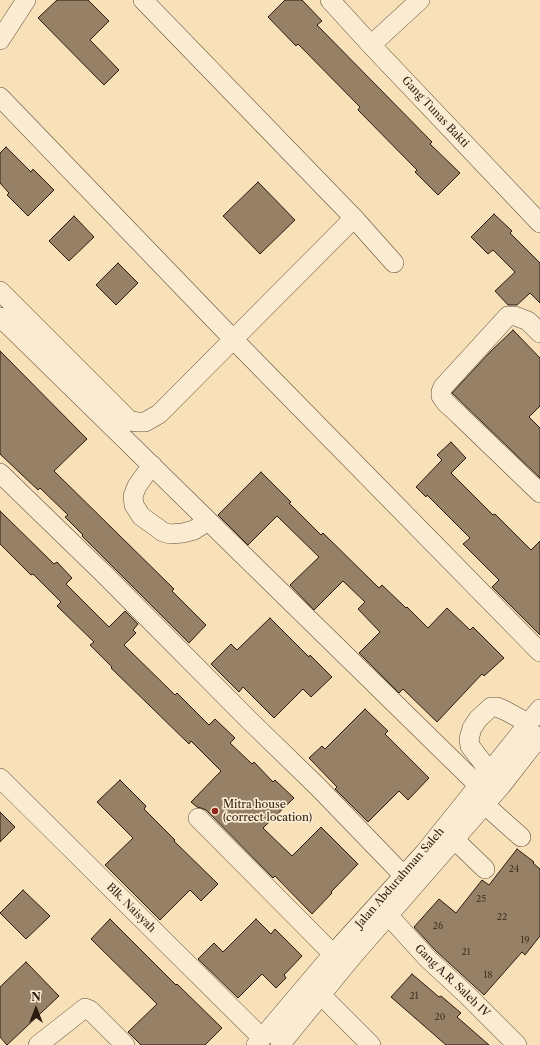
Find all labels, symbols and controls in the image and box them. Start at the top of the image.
street label: Gang Tunas Bakti [399,74,471,150]
place label: Mitra house (correct location) [223,798,312,824]
marker: Mitra house (correct location) [210,806,220,816]
street label: Jalan Abdurahman Saleh [353,825,447,931]
house number: 24 [509,864,519,874]
street label: Blk. Naisyah [104,881,158,935]
house number: 25 [476,894,486,904]
house number: 22 [497,912,507,922]
house number: 26 [433,921,443,931]
house number: 19 [520,935,530,945]
street label: Gang A.R. Saleh IV [412,942,492,1020]
house number: 21 [462,947,470,957]
house number: 18 [483,970,493,980]
north arrow [16,989,56,1029]
text: N [31,990,41,1004]
house number: 21 [410,991,418,1001]
house number: 20 [435,1012,445,1022]

